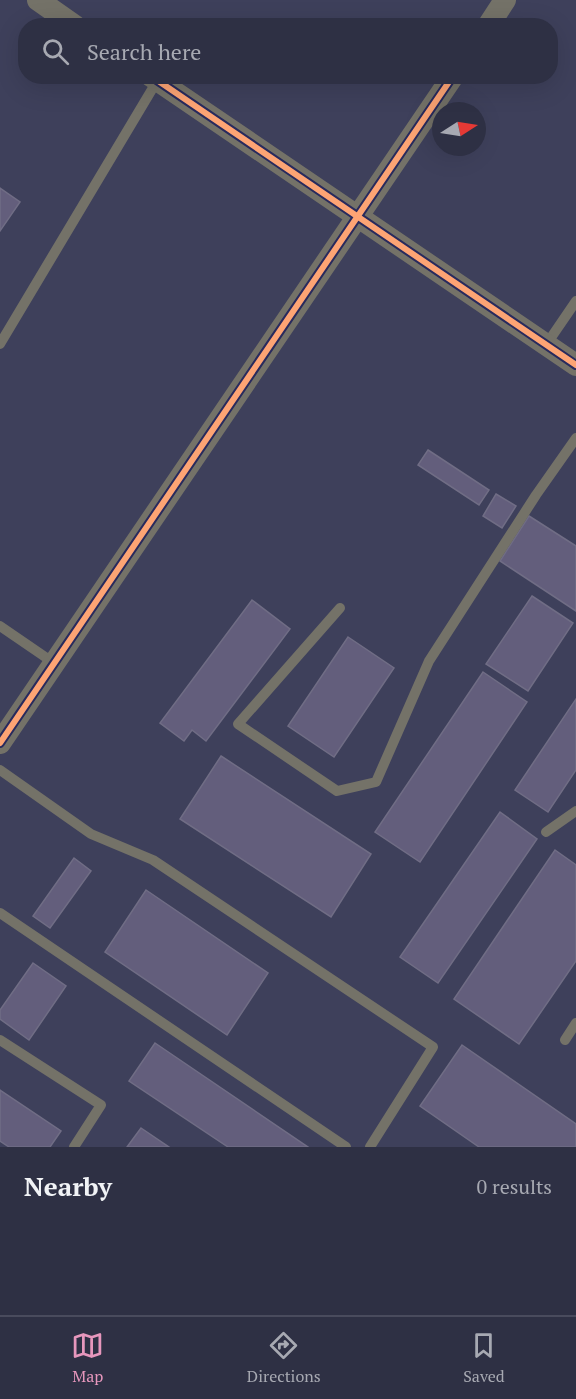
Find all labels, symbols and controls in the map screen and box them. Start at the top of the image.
search box [18,18,558,84]
icon: search [39,35,72,68]
text: Search here [87,37,201,66]
north arrow [432,102,486,156]
text: Nearby [24,1169,112,1203]
text: 0 results [477,1173,552,1200]
tab: Map [71,1329,104,1387]
tab: Directions [247,1329,321,1387]
tab: Saved [463,1329,505,1387]

